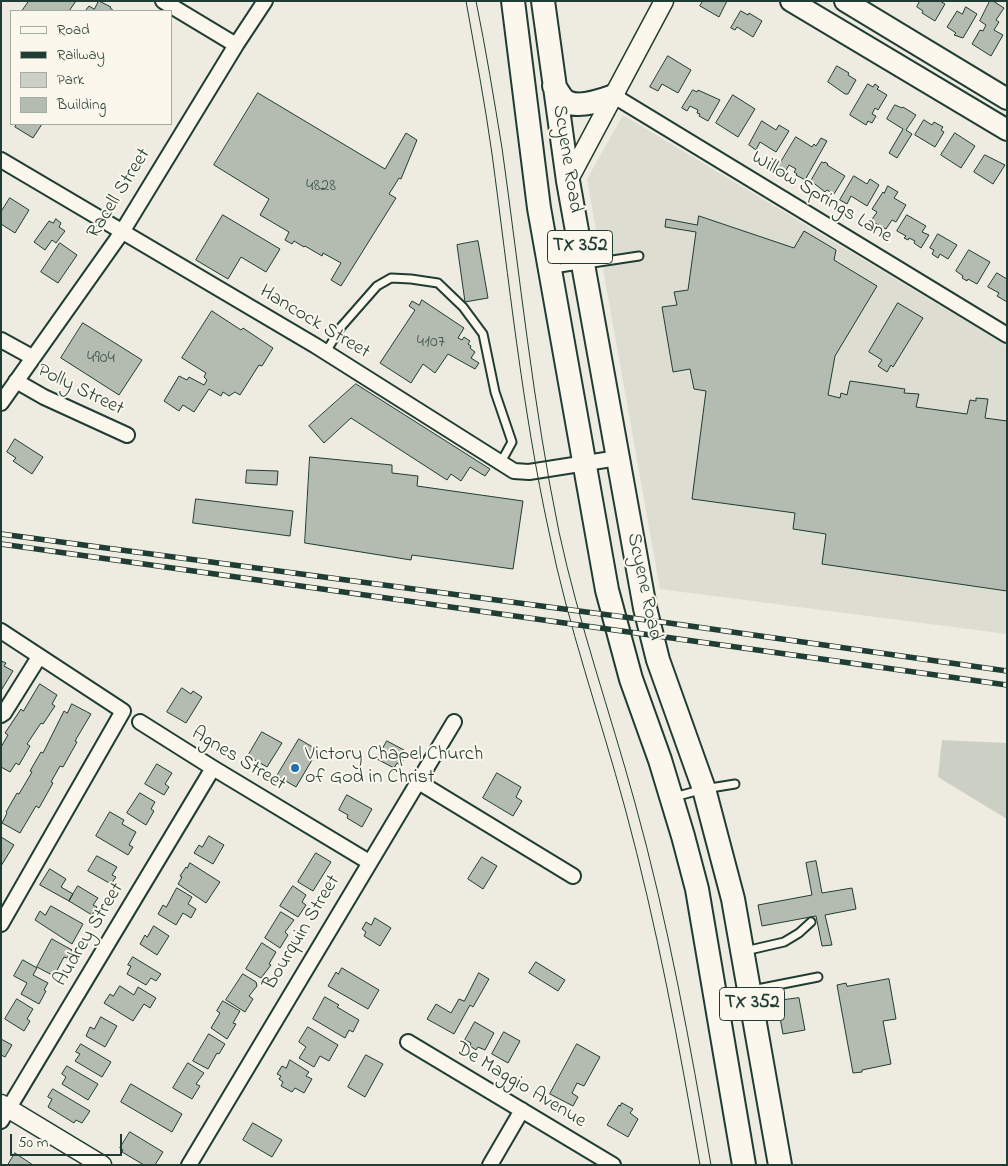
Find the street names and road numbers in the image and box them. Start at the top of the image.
street label: Scyene Road [546,103,586,215]
street label: Racell Street [83,144,157,244]
street label: Willow Springs Lane [746,147,896,249]
road number: TX 352 [548,230,612,264]
street label: Hancock Street [254,281,374,365]
street label: Polly Street [33,360,127,422]
street label: Scyene Road [620,531,666,643]
street label: Agnes Street [187,722,289,798]
street label: Bourquin Street [259,871,347,995]
street label: Audrey Street [50,879,130,991]
road number: TX 352 [720,988,784,1021]
street label: De Maggio Avenue [450,1038,590,1134]

